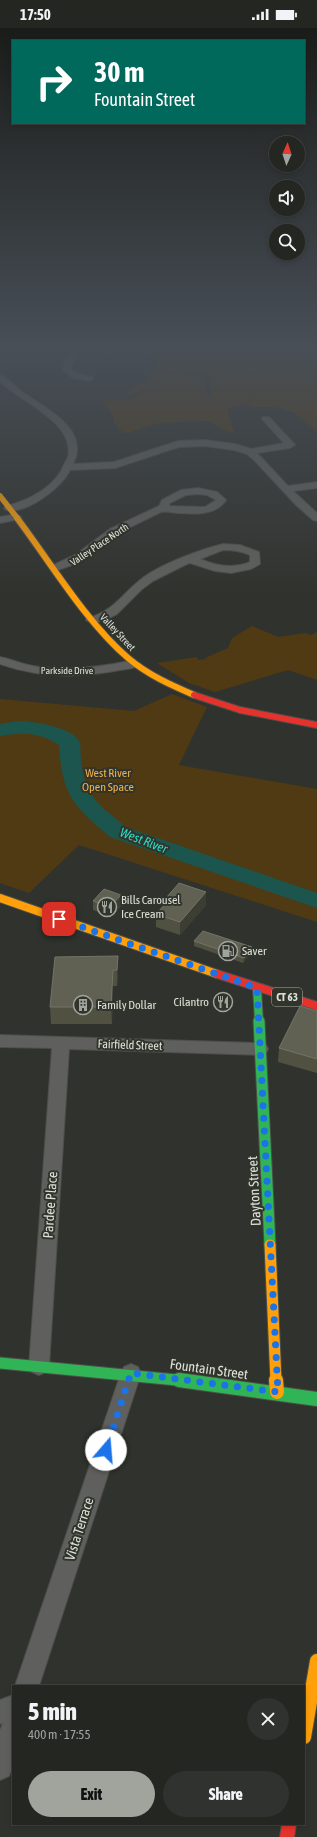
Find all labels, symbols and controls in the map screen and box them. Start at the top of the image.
text: 17:50 [20,6,51,23]
icon: right [28,56,80,108]
text: 30 m [94,56,144,88]
text: Fountain Street [94,89,195,110]
north arrow [269,136,305,172]
map controls [269,136,305,260]
button: sound [269,180,305,216]
button: search [269,224,305,260]
street label: Valley Place North [68,521,130,568]
street label: Valley Street [98,612,138,653]
street label: Parkside Drive [41,665,94,676]
park label: West River Open Space [82,766,134,794]
water label: West River [118,825,171,857]
place label: Bills Carousel Ice Cream [121,893,181,921]
restaurant icon: Bills Carousel Ice Cream [96,896,118,918]
pin [42,902,76,936]
icon: arrive [48,908,70,930]
fuel station icon: Saver [217,940,239,962]
place label: Saver [242,944,267,958]
road number: CT 63 [272,988,302,1006]
restaurant icon: Cilantro [212,991,234,1013]
building icon: Family Dollar [72,994,94,1016]
place label: Cilantro [174,995,209,1009]
place label: Family Dollar [97,998,157,1012]
street label: Fairfield Street [97,1037,163,1053]
street label: Dayton Street [244,1156,264,1226]
street label: Pardee Place [40,1171,60,1239]
street label: Fountain Street [169,1356,249,1382]
position arrow [85,1429,127,1471]
street label: Vista Terrace [61,1496,97,1562]
text: 5 min [28,1698,77,1725]
button: close [247,1698,289,1740]
text: 400 m · 17:55 [28,1727,91,1742]
button: Exit [28,1771,155,1817]
button: Share [163,1771,289,1817]

